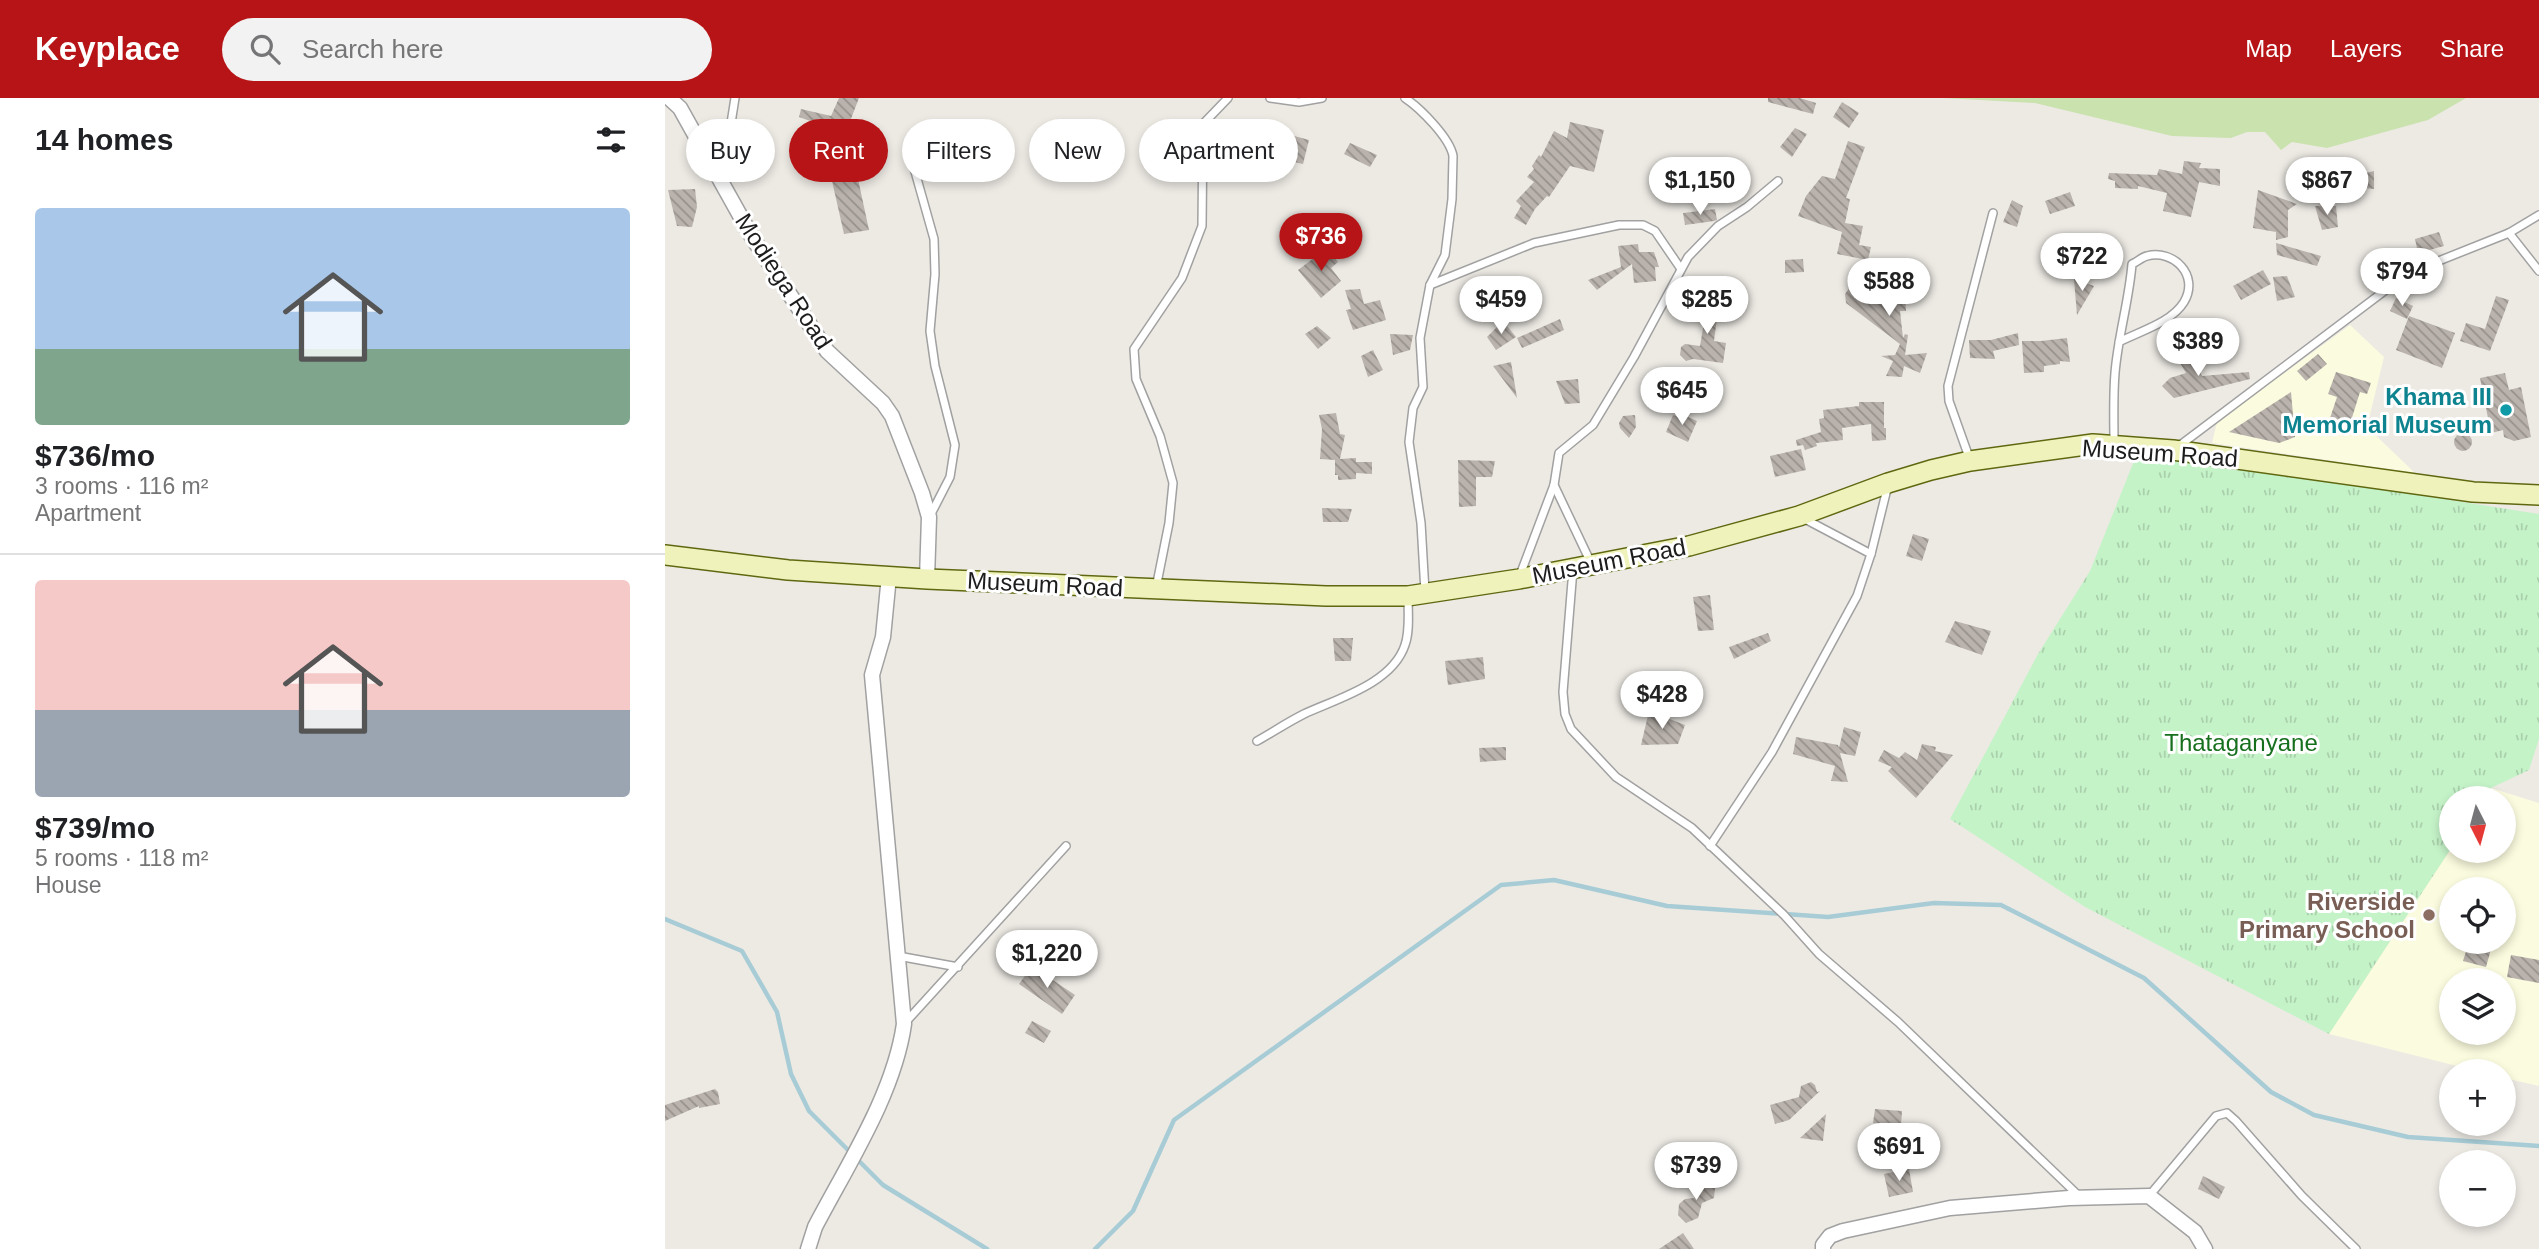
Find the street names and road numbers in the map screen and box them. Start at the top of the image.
street label: Modiega Road [730,208,838,354]
street label: Museum Road [2081,434,2239,472]
street label: Museum Road [1530,533,1688,589]
street label: Museum Road [966,566,1124,602]

